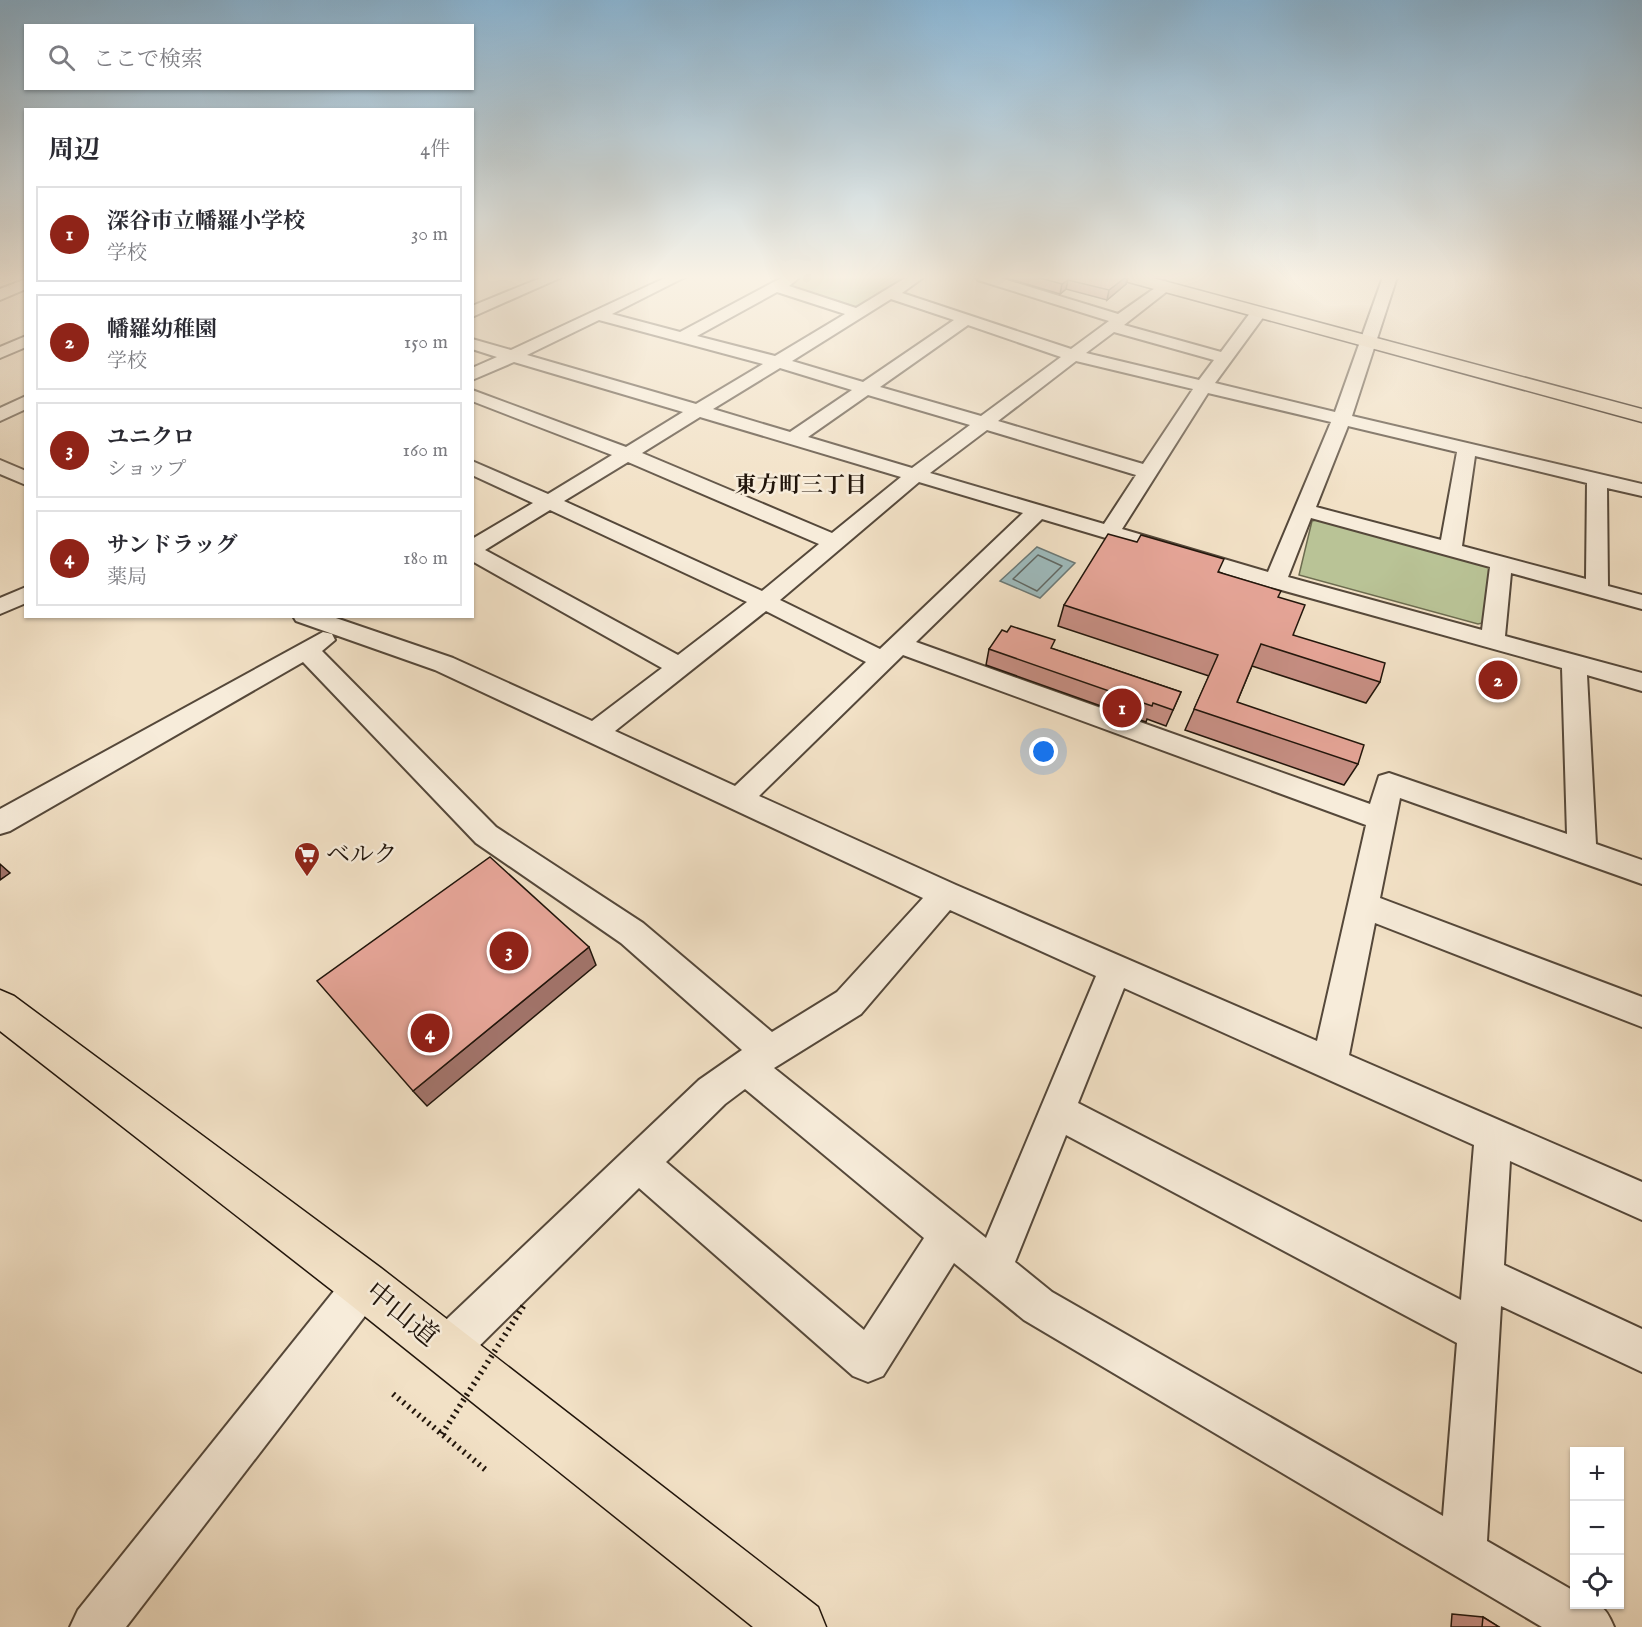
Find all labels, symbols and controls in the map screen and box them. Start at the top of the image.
search box [24,24,474,90]
icon: search [45,41,78,74]
text: ここで検索 [93,46,203,74]
text: 周辺 [48,134,100,167]
text: 4件 [420,137,450,162]
text: 深谷市立幡羅小学校 [107,208,305,236]
text: 1 [66,222,73,247]
text: 30 m [411,222,448,247]
text: 学校 [107,241,147,266]
text: 幡羅幼稚園 [107,316,217,344]
text: 2 [65,330,74,355]
text: 150 m [404,330,448,355]
text: 学校 [107,349,147,374]
text: ユニクロ [107,424,195,452]
text: 3 [66,438,73,463]
text: 160 m [402,438,448,463]
text: ショップ [107,457,187,482]
district label: 東方町三丁目 [735,472,867,500]
text: サンドラッグ [107,532,237,560]
text: 4 [65,546,74,571]
text: 180 m [403,546,448,571]
text: 薬局 [107,565,147,590]
pin: 2 [1478,658,1518,702]
pin: 1 [1102,686,1142,730]
your location [1029,737,1058,766]
supermarket icon: ベルク [292,840,322,878]
place label: ベルク [326,840,398,871]
pin: 3 [490,928,528,974]
pin: 4 [410,1010,450,1056]
street label: 中山道 [357,1275,445,1355]
map controls [1570,1447,1624,1609]
button: + [1570,1447,1624,1501]
button: − [1570,1501,1624,1555]
button: locate [1570,1555,1624,1609]

